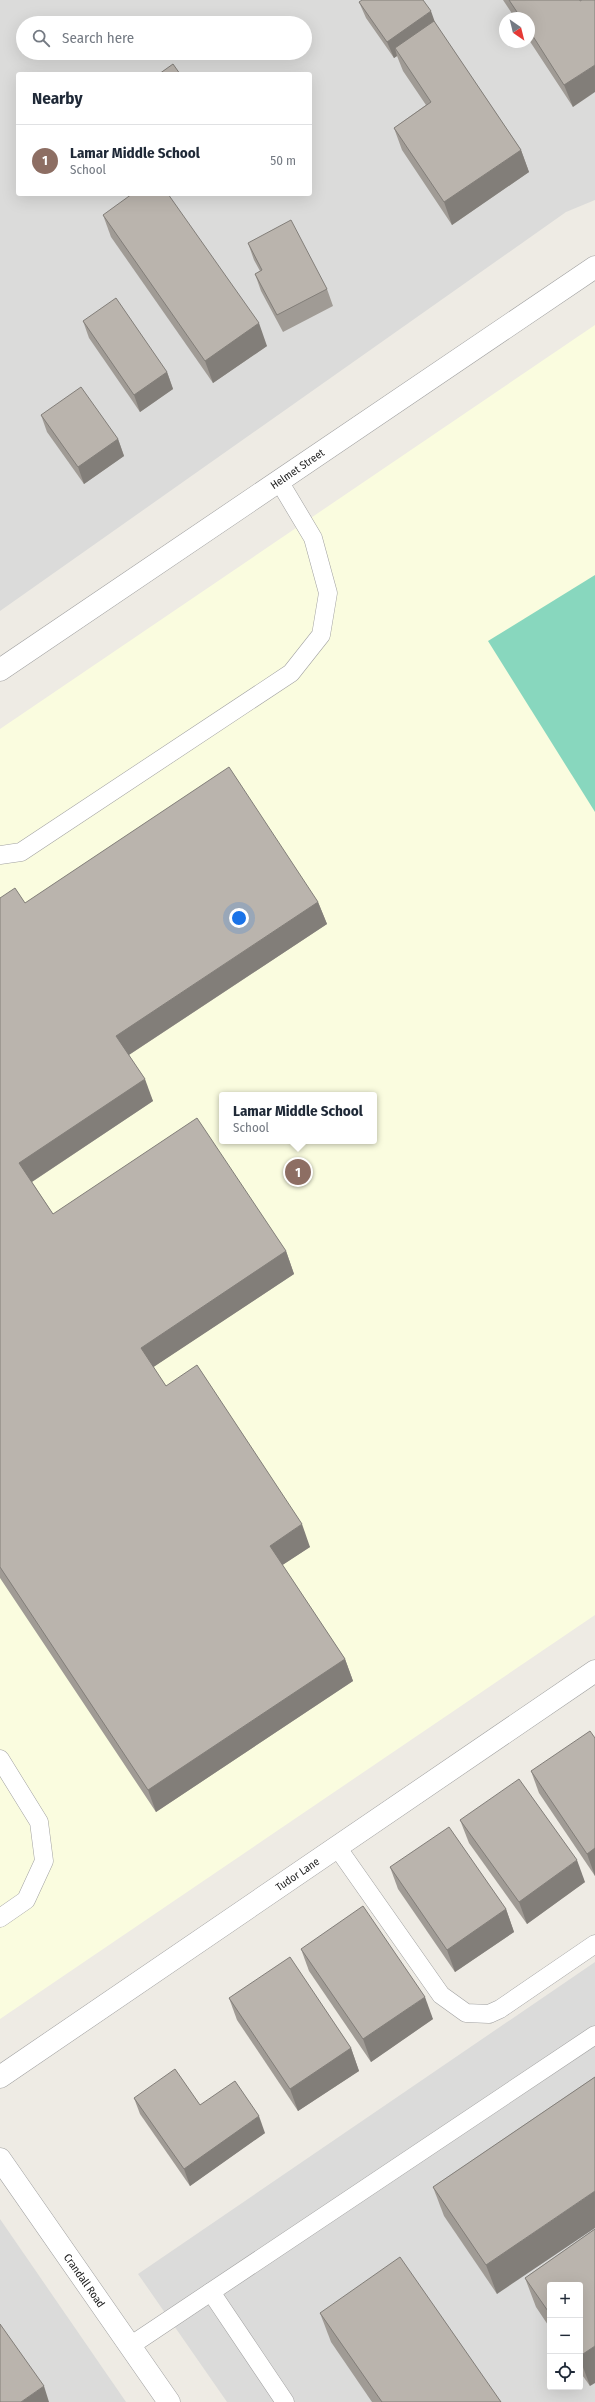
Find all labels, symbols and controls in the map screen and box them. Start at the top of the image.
north arrow [499,12,535,48]
search box [16,16,312,60]
icon: search [30,27,52,49]
text: Search here [62,29,134,47]
text: Nearby [32,88,83,109]
text: Lamar Middle School [70,144,200,162]
text: 1 [42,153,48,168]
text: 50 m [270,153,296,168]
text: School [70,162,106,177]
street label: Helmet Street [268,446,327,492]
your location [229,908,249,928]
popup [219,1092,377,1144]
text: Lamar Middle School [233,1102,363,1120]
text: School [233,1120,269,1135]
pin: 1 [285,1157,311,1187]
street label: Tudor Lane [273,1855,322,1894]
street label: Crandall Road [61,2251,107,2310]
map controls [547,2282,583,2390]
button: + [547,2282,583,2318]
button: − [547,2318,583,2354]
button: locate [547,2354,583,2390]

